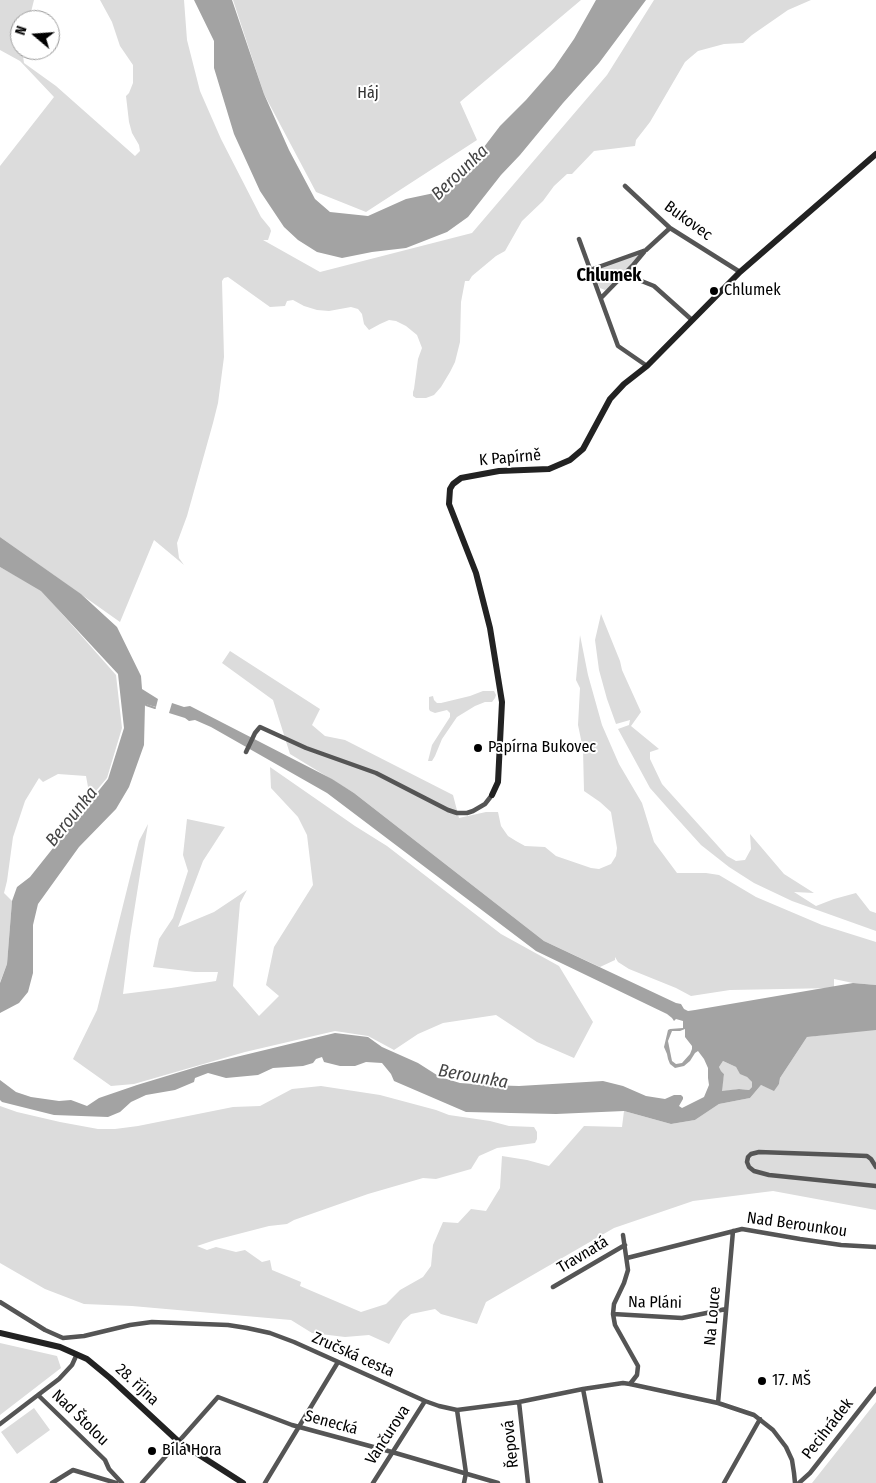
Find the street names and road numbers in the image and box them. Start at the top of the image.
street label: Bukovec [660,197,716,245]
street label: K Papírně [478,446,542,470]
street label: Nad Berounkou [746,1208,848,1242]
street label: Travnatá [554,1232,612,1278]
street label: Na Louce [701,1286,725,1346]
street label: Na Pláni [628,1293,682,1313]
street label: Zručská cesta [309,1328,397,1382]
street label: 28. října [111,1360,163,1410]
street label: Nad Štolou [47,1386,113,1450]
street label: Pecihrádek [798,1395,858,1463]
street label: Vančurova [362,1402,414,1468]
street label: Senecká [302,1407,360,1439]
street label: Řepová [499,1419,523,1469]

